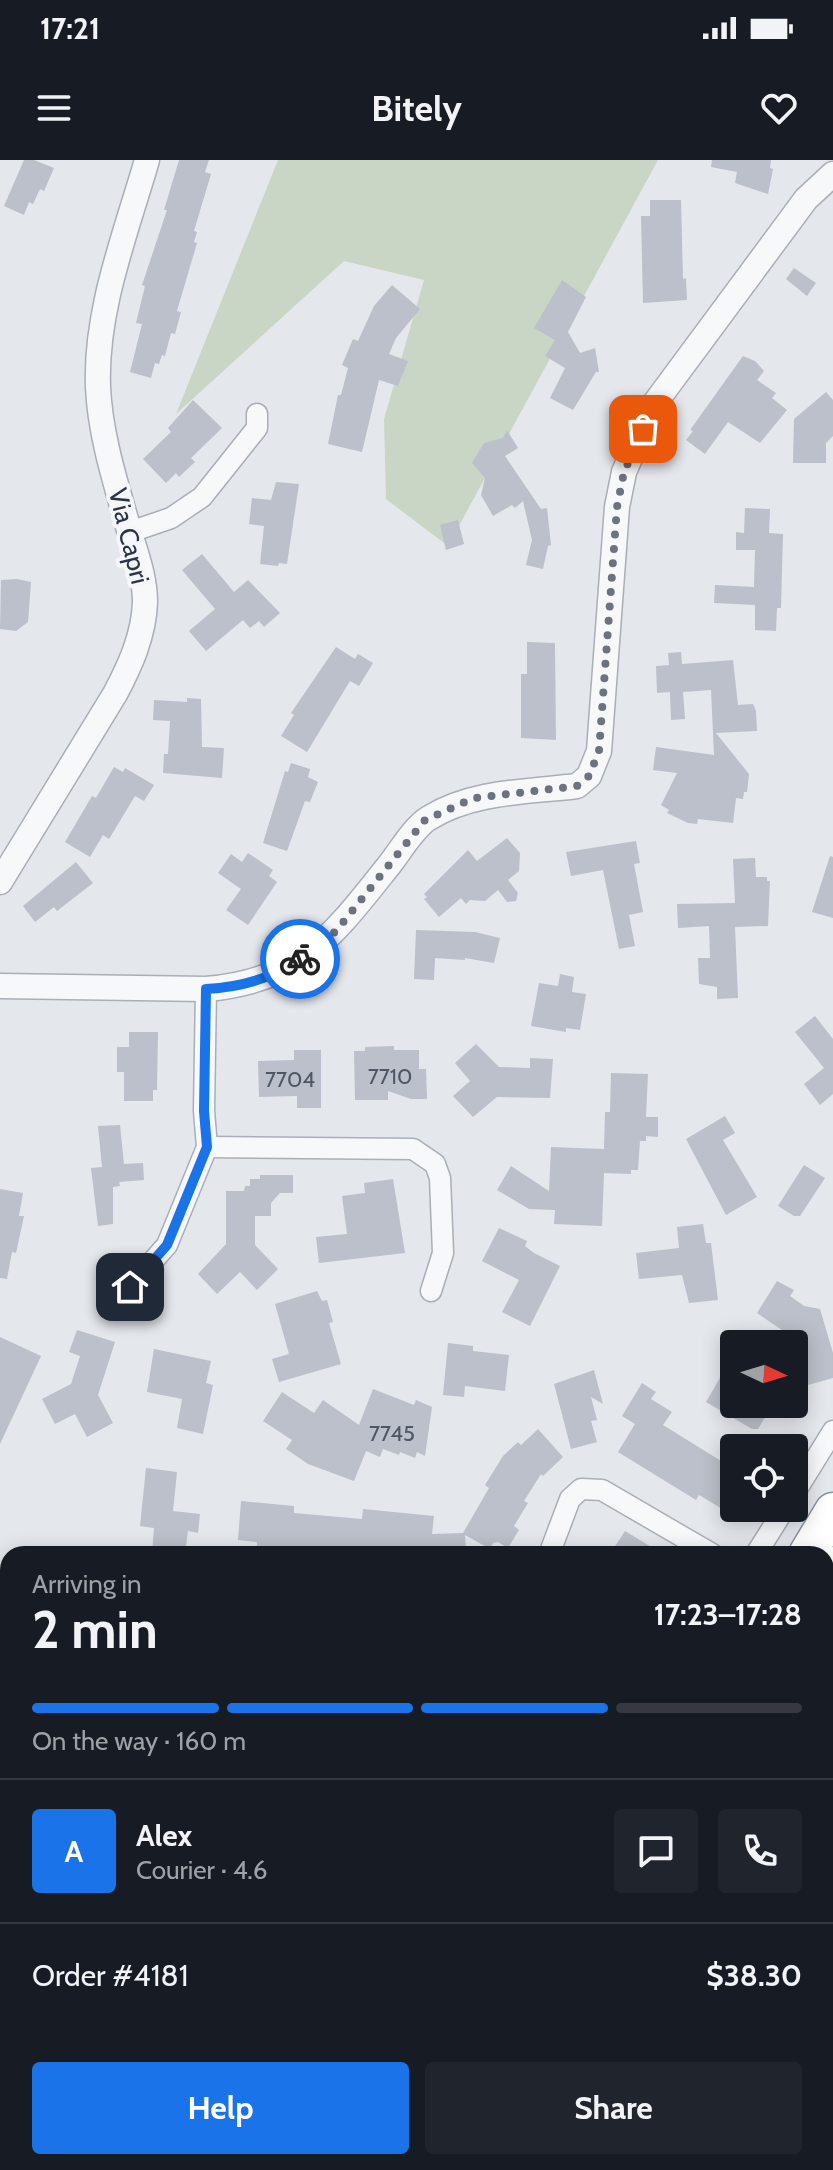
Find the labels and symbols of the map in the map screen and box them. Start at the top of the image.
pin [609,395,677,463]
street label: Via Capri [102,485,156,587]
courier [260,919,340,999]
house number: 7710 [368,1063,412,1090]
house number: 7704 [265,1066,315,1093]
pin [96,1253,164,1321]
north arrow [720,1330,808,1418]
house number: 7745 [369,1420,415,1447]

